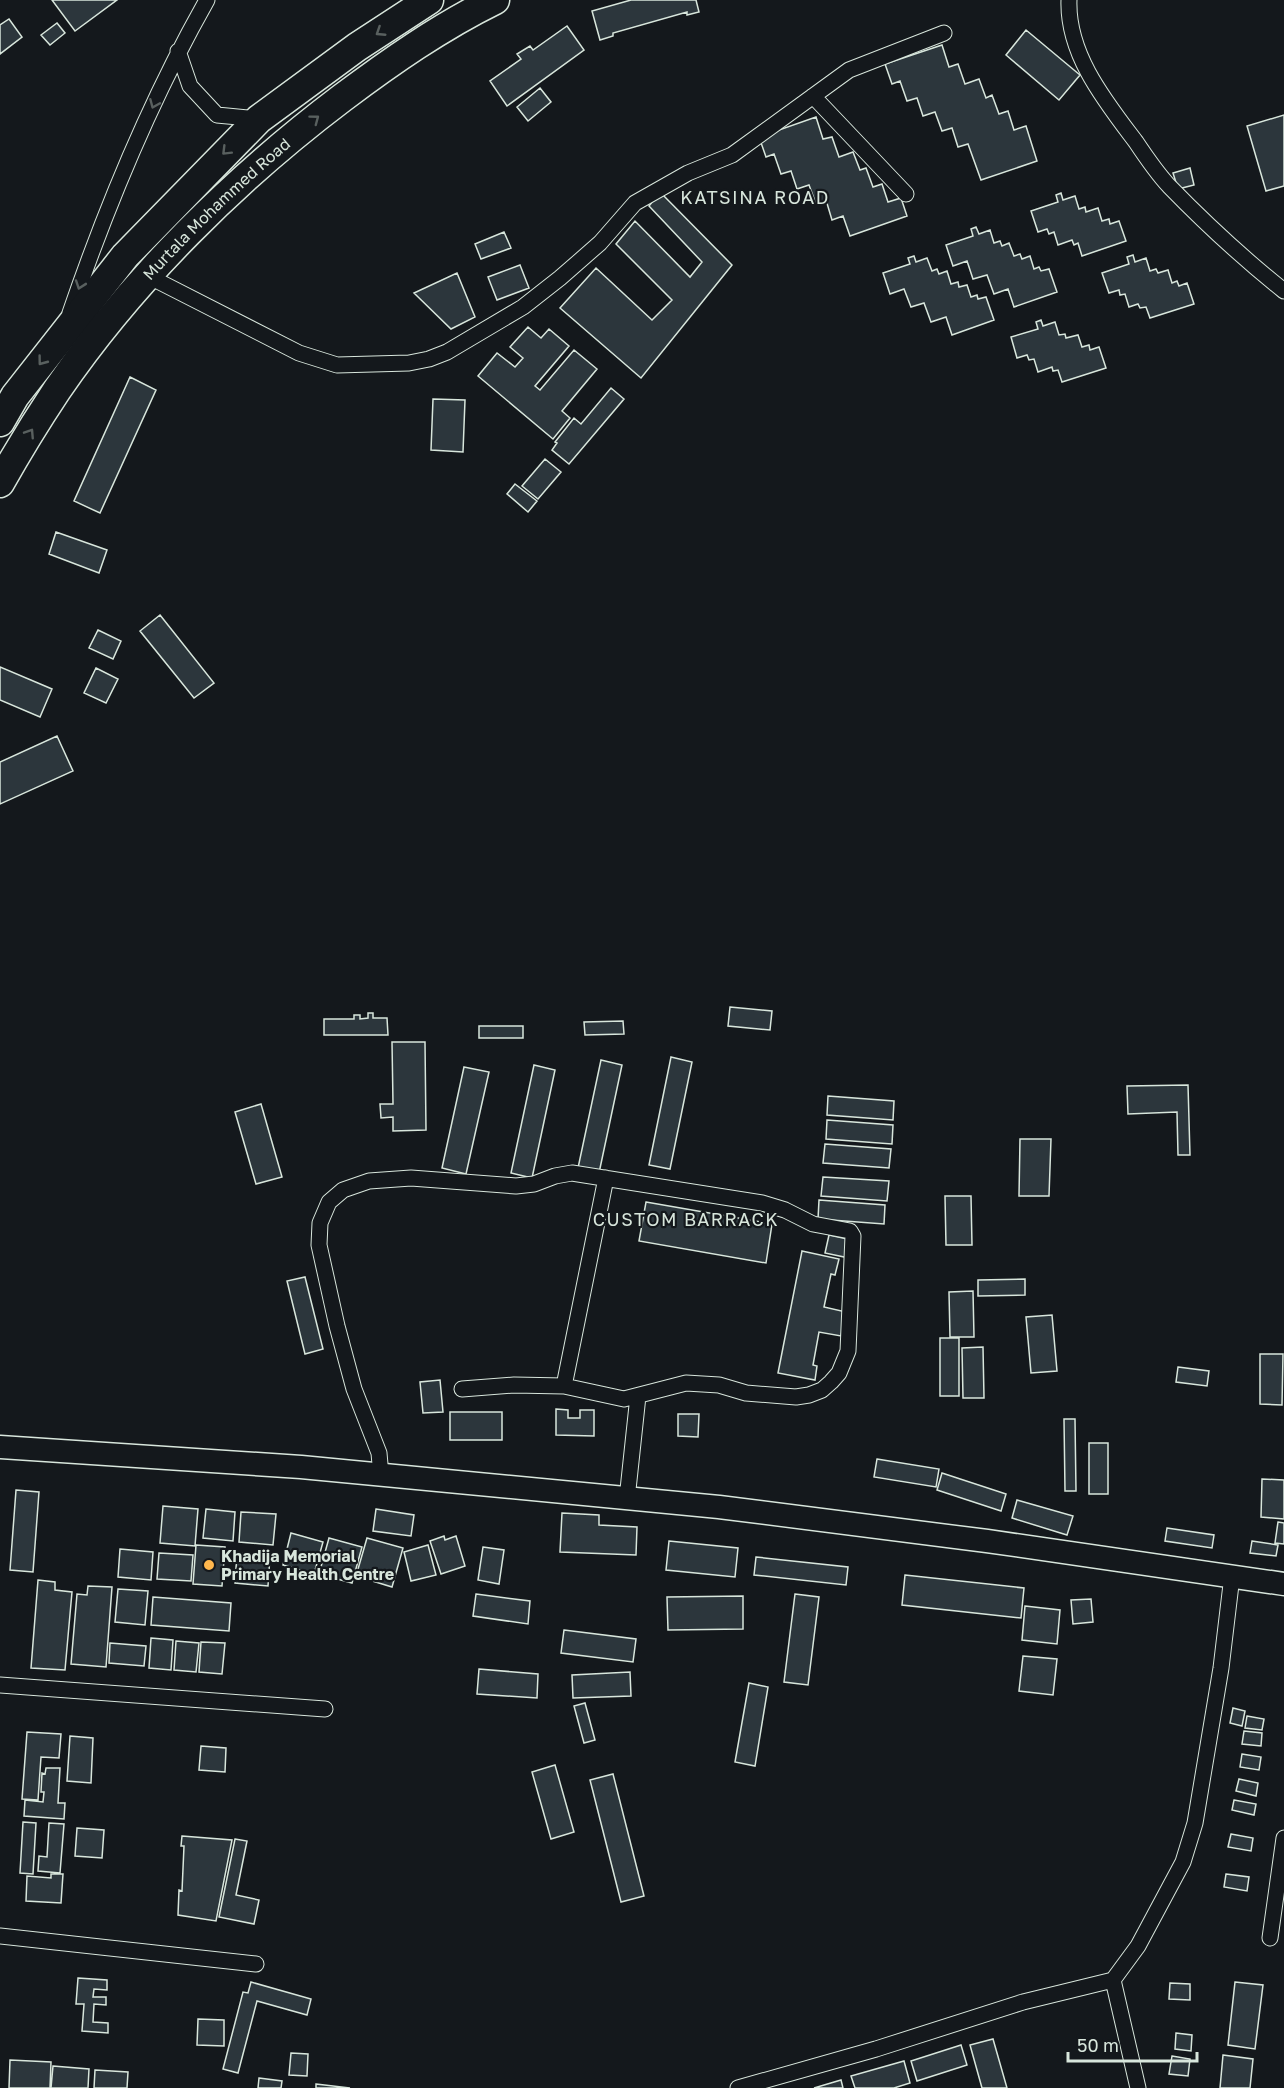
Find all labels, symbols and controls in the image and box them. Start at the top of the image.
one-way arrow [375,25,386,36]
one-way arrow [149,98,161,109]
one-way arrow [308,115,319,126]
street label: Murtala Mohammed Road [138,133,294,284]
one-way arrow [223,144,234,155]
district label: KATSINA ROAD [680,186,830,208]
one-way arrow [75,279,87,290]
one-way arrow [39,354,50,365]
one-way arrow [23,428,34,439]
district label: CUSTOM BARRACK [593,1208,779,1230]
place label: Khadija Memorial Primary Health Centre [221,1546,394,1584]
marker: Khadija Memorial Primary Health Centre [202,1558,216,1572]
scale bar [1068,2025,1197,2063]
text: 50 m [1077,2034,1119,2056]

